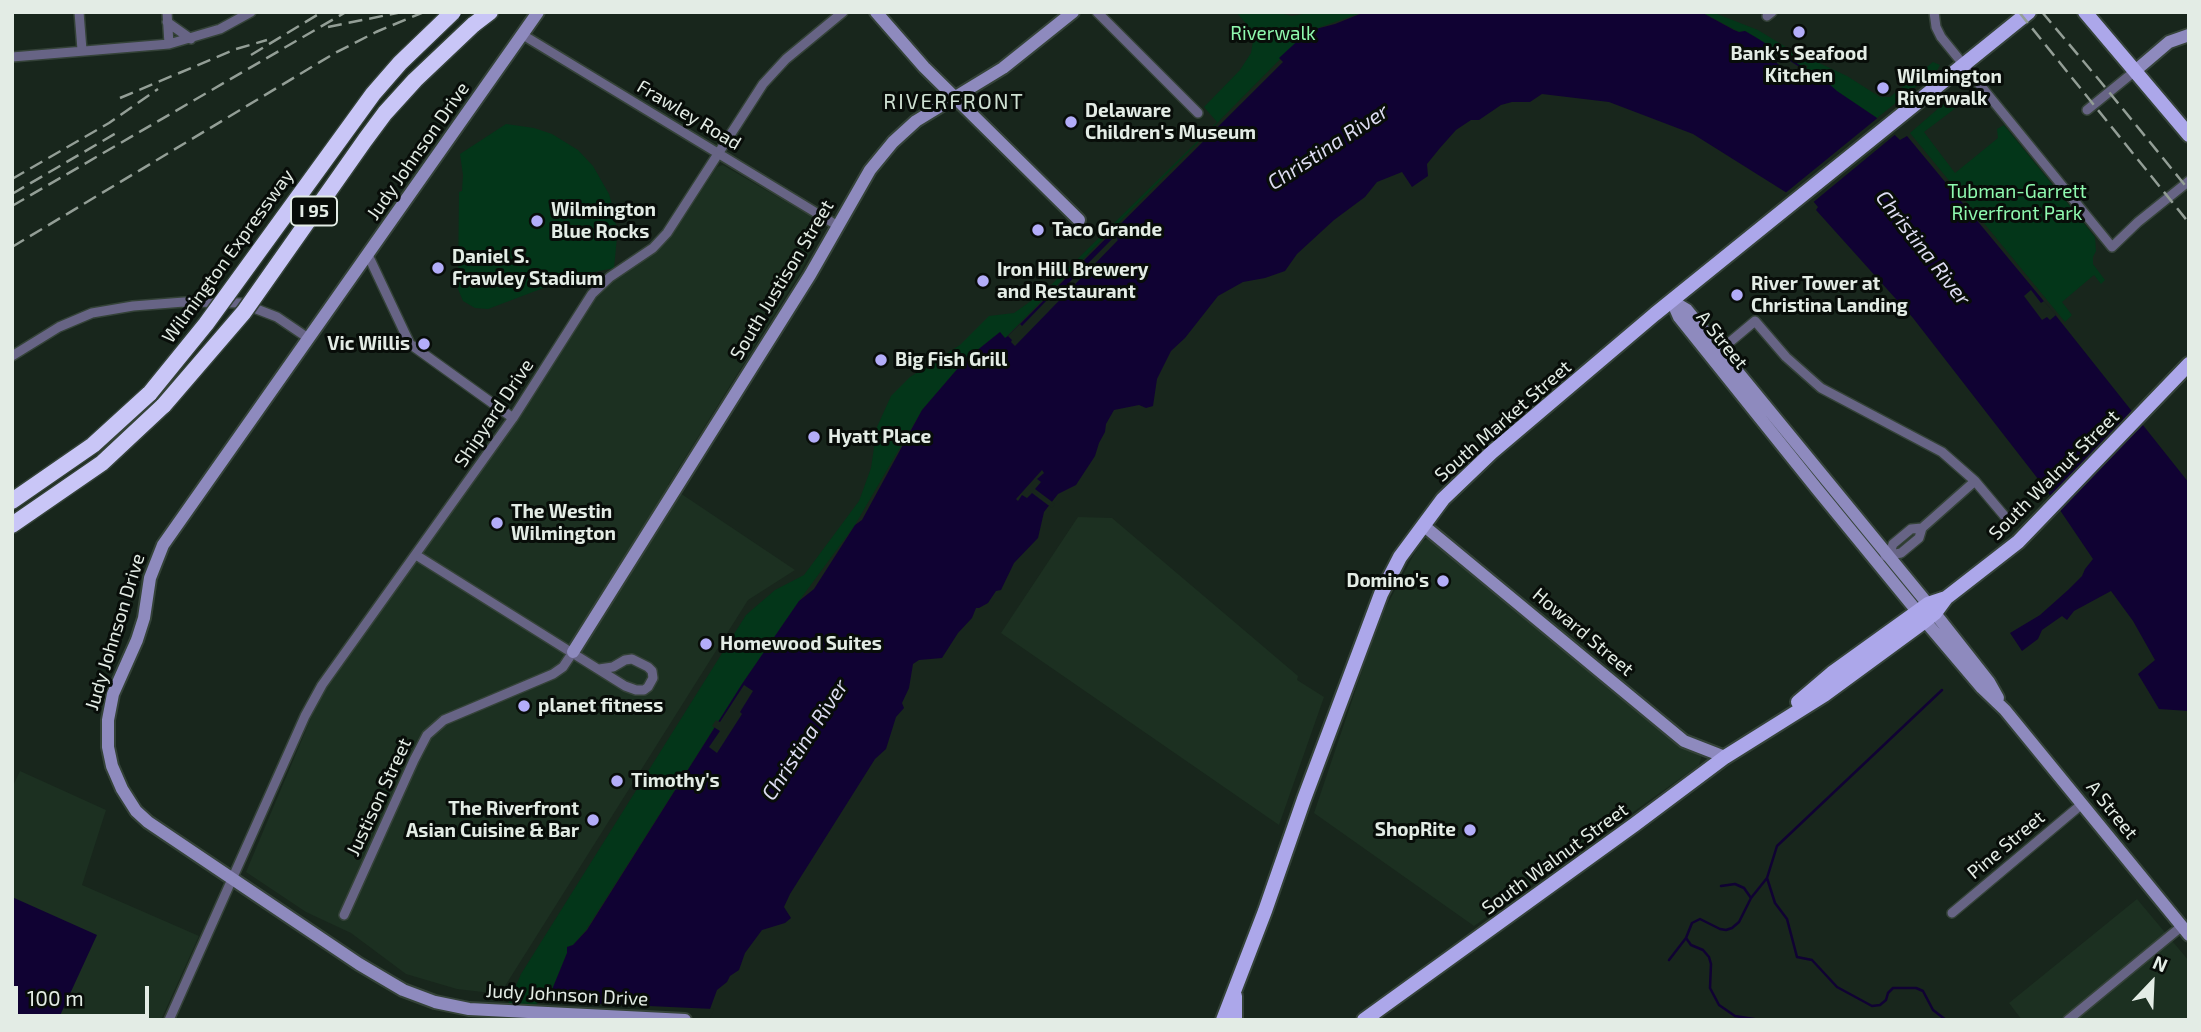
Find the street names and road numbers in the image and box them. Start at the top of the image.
street label: Frawley Road [633,75,745,155]
street label: Judy Johnson Drive [362,78,474,224]
street label: Wilmington Expressway [157,165,299,347]
road number: I 95 [291,196,337,226]
street label: South Justison Street [725,196,839,364]
street label: A Street [1691,306,1753,374]
street label: Shipyard Drive [449,355,539,471]
street label: South Market Street [1430,356,1576,486]
street label: South Walnut Street [1984,405,2124,545]
street label: Judy Johnson Drive [80,551,150,713]
street label: Howard Street [1528,583,1638,681]
street label: Justison Street [342,734,416,860]
street label: A Street [2081,776,2143,844]
street label: South Walnut Street [1478,798,1632,920]
street label: Pine Street [1963,806,2049,884]
street label: Judy Johnson Drive [485,979,649,1011]

